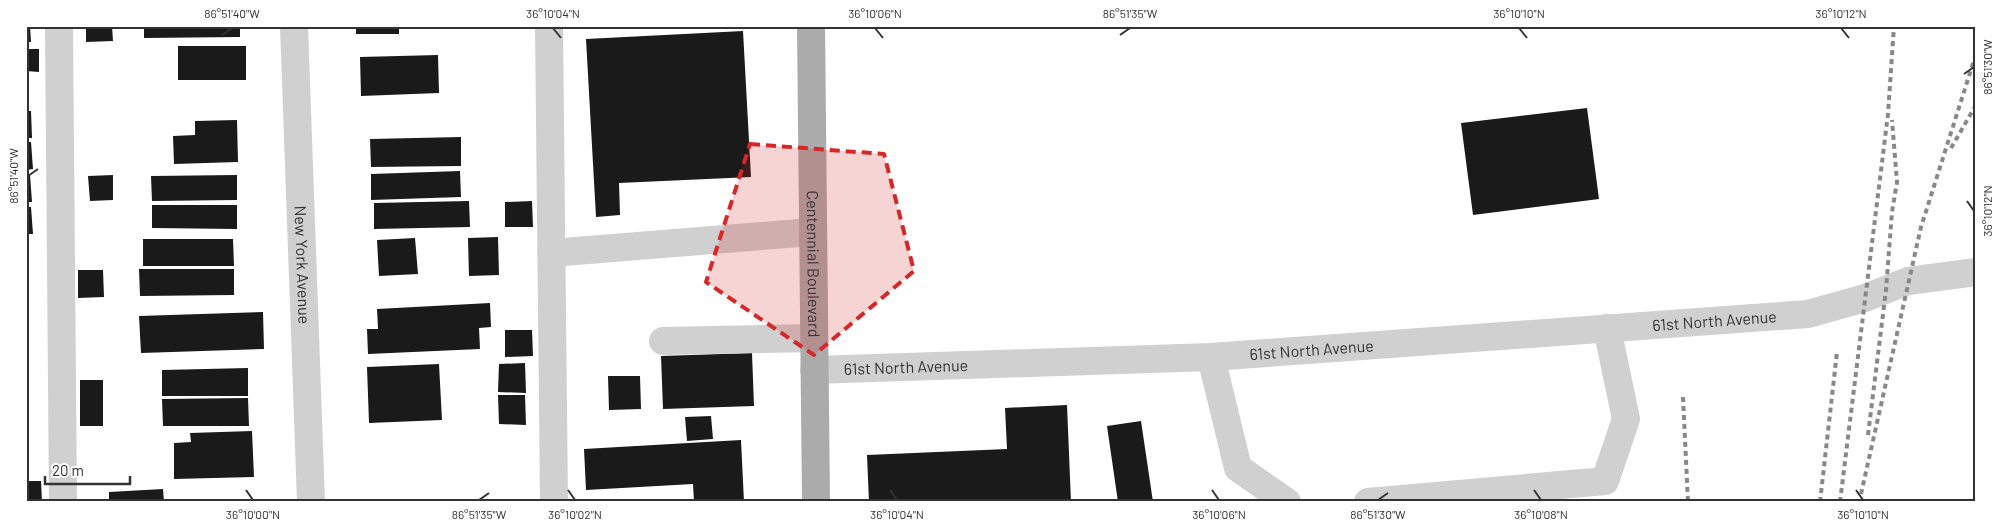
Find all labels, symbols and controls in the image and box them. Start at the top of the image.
text: 86°51'40"W [204,6,260,20]
text: 36°10'04"N [526,6,580,20]
text: 36°10'06"N [848,6,902,20]
text: 86°51'35"W [1103,6,1158,20]
text: 36°10'10"N [1493,6,1545,20]
text: 36°10'12"N [1815,6,1867,20]
text: 86°51'30"W [1980,39,1994,95]
text: 86°51'40"W [6,148,20,204]
text: 36°10'12"N [1980,185,1994,237]
street label: Centennial Boulevard [804,190,824,338]
street label: New York Avenue [291,205,315,324]
street label: 61st North Avenue [1652,306,1777,334]
street label: 61st North Avenue [1249,335,1374,363]
street label: 61st North Avenue [843,355,968,378]
scale bar [45,453,130,485]
text: 20 m [52,461,84,479]
text: 36°10'00"N [226,507,280,521]
text: 86°51'35"W [452,507,507,521]
text: 36°10'02"N [548,507,602,521]
text: 36°10'04"N [870,507,924,521]
text: 36°10'06"N [1192,507,1246,521]
text: 86°51'30"W [1350,507,1406,521]
text: 36°10'08"N [1514,507,1568,521]
text: 36°10'10"N [1837,507,1889,521]

